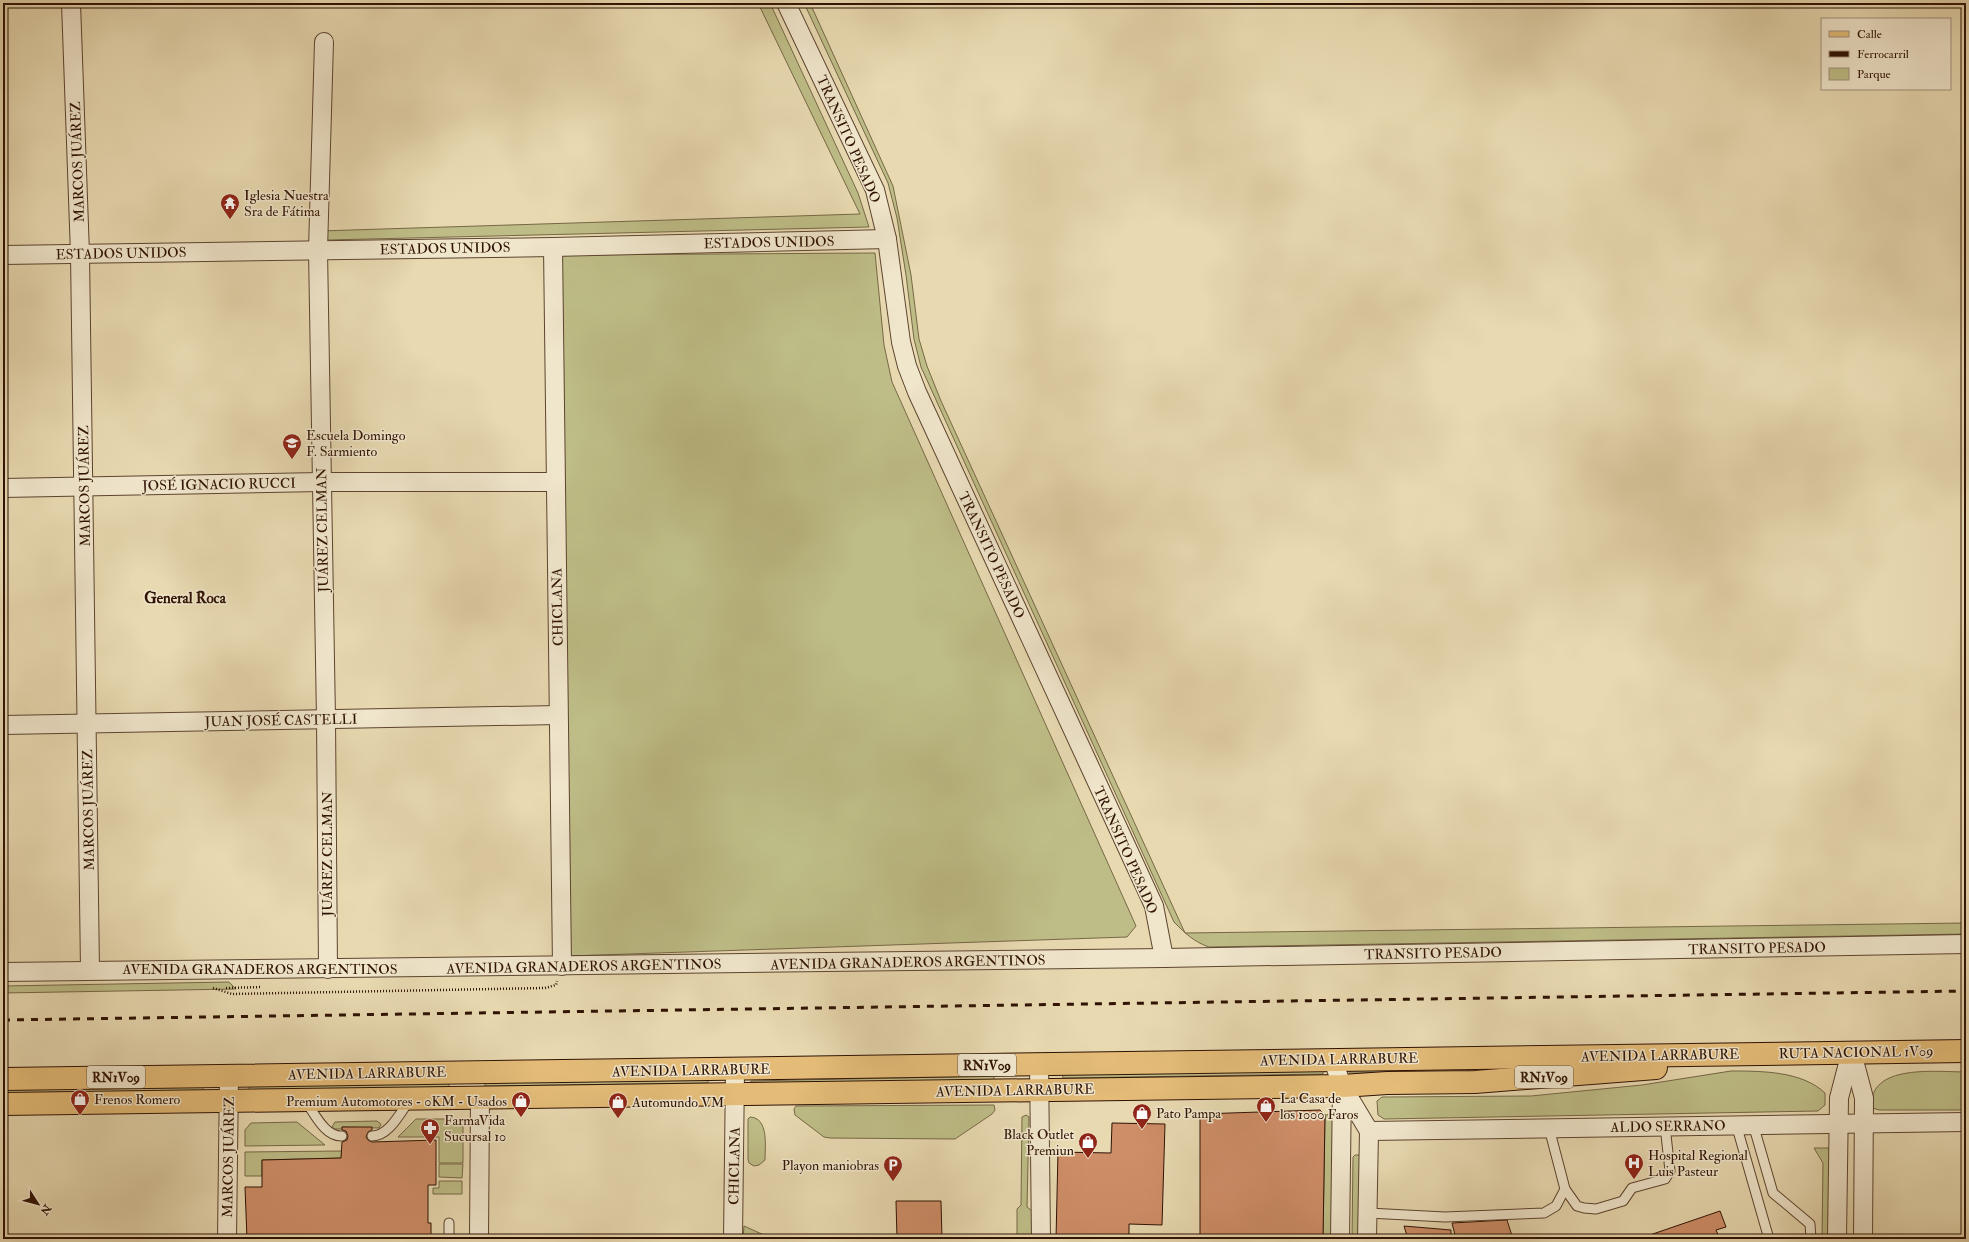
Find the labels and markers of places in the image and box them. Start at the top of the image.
place label: Iglesia Nuestra Sra de Fátima [244,187,329,220]
temple icon: Iglesia Nuestra Sra de Fátima [219,192,241,220]
place label: Escuela Domingo F. Sarmiento [306,427,406,460]
school or university icon: Escuela Domingo F. Sarmiento [281,432,303,460]
shop icon: Frenos Romero [69,1088,91,1116]
shop icon: Premium Automotores - 0KM - Usados [510,1090,532,1118]
place label: La Casa de los 1000 Faros [1280,1090,1358,1123]
place label: Frenos Romero [94,1091,181,1108]
shop icon: Automundo VM [607,1091,629,1119]
place label: Premium Automotores - 0KM - Usados [286,1093,507,1110]
place label: Automundo VM [631,1094,725,1111]
shop icon: La Casa de los 1000 Faros [1255,1095,1277,1123]
shop icon: Pato Pampa [1131,1102,1153,1130]
place label: Pato Pampa [1156,1105,1221,1123]
place label: FarmaVida Sucursal 10 [444,1112,506,1145]
pharmacy icon: FarmaVida Sucursal 10 [419,1117,441,1145]
place label: Black Outlet Premiun [1003,1126,1074,1159]
shop icon: Black Outlet Premiun [1077,1131,1099,1159]
place label: Hospital Regional Luis Pasteur [1648,1147,1748,1180]
hospital icon: Hospital Regional Luis Pasteur [1623,1152,1645,1180]
parking icon: Playon maniobras [882,1154,904,1182]
place label: Playon maniobras [782,1157,879,1175]

